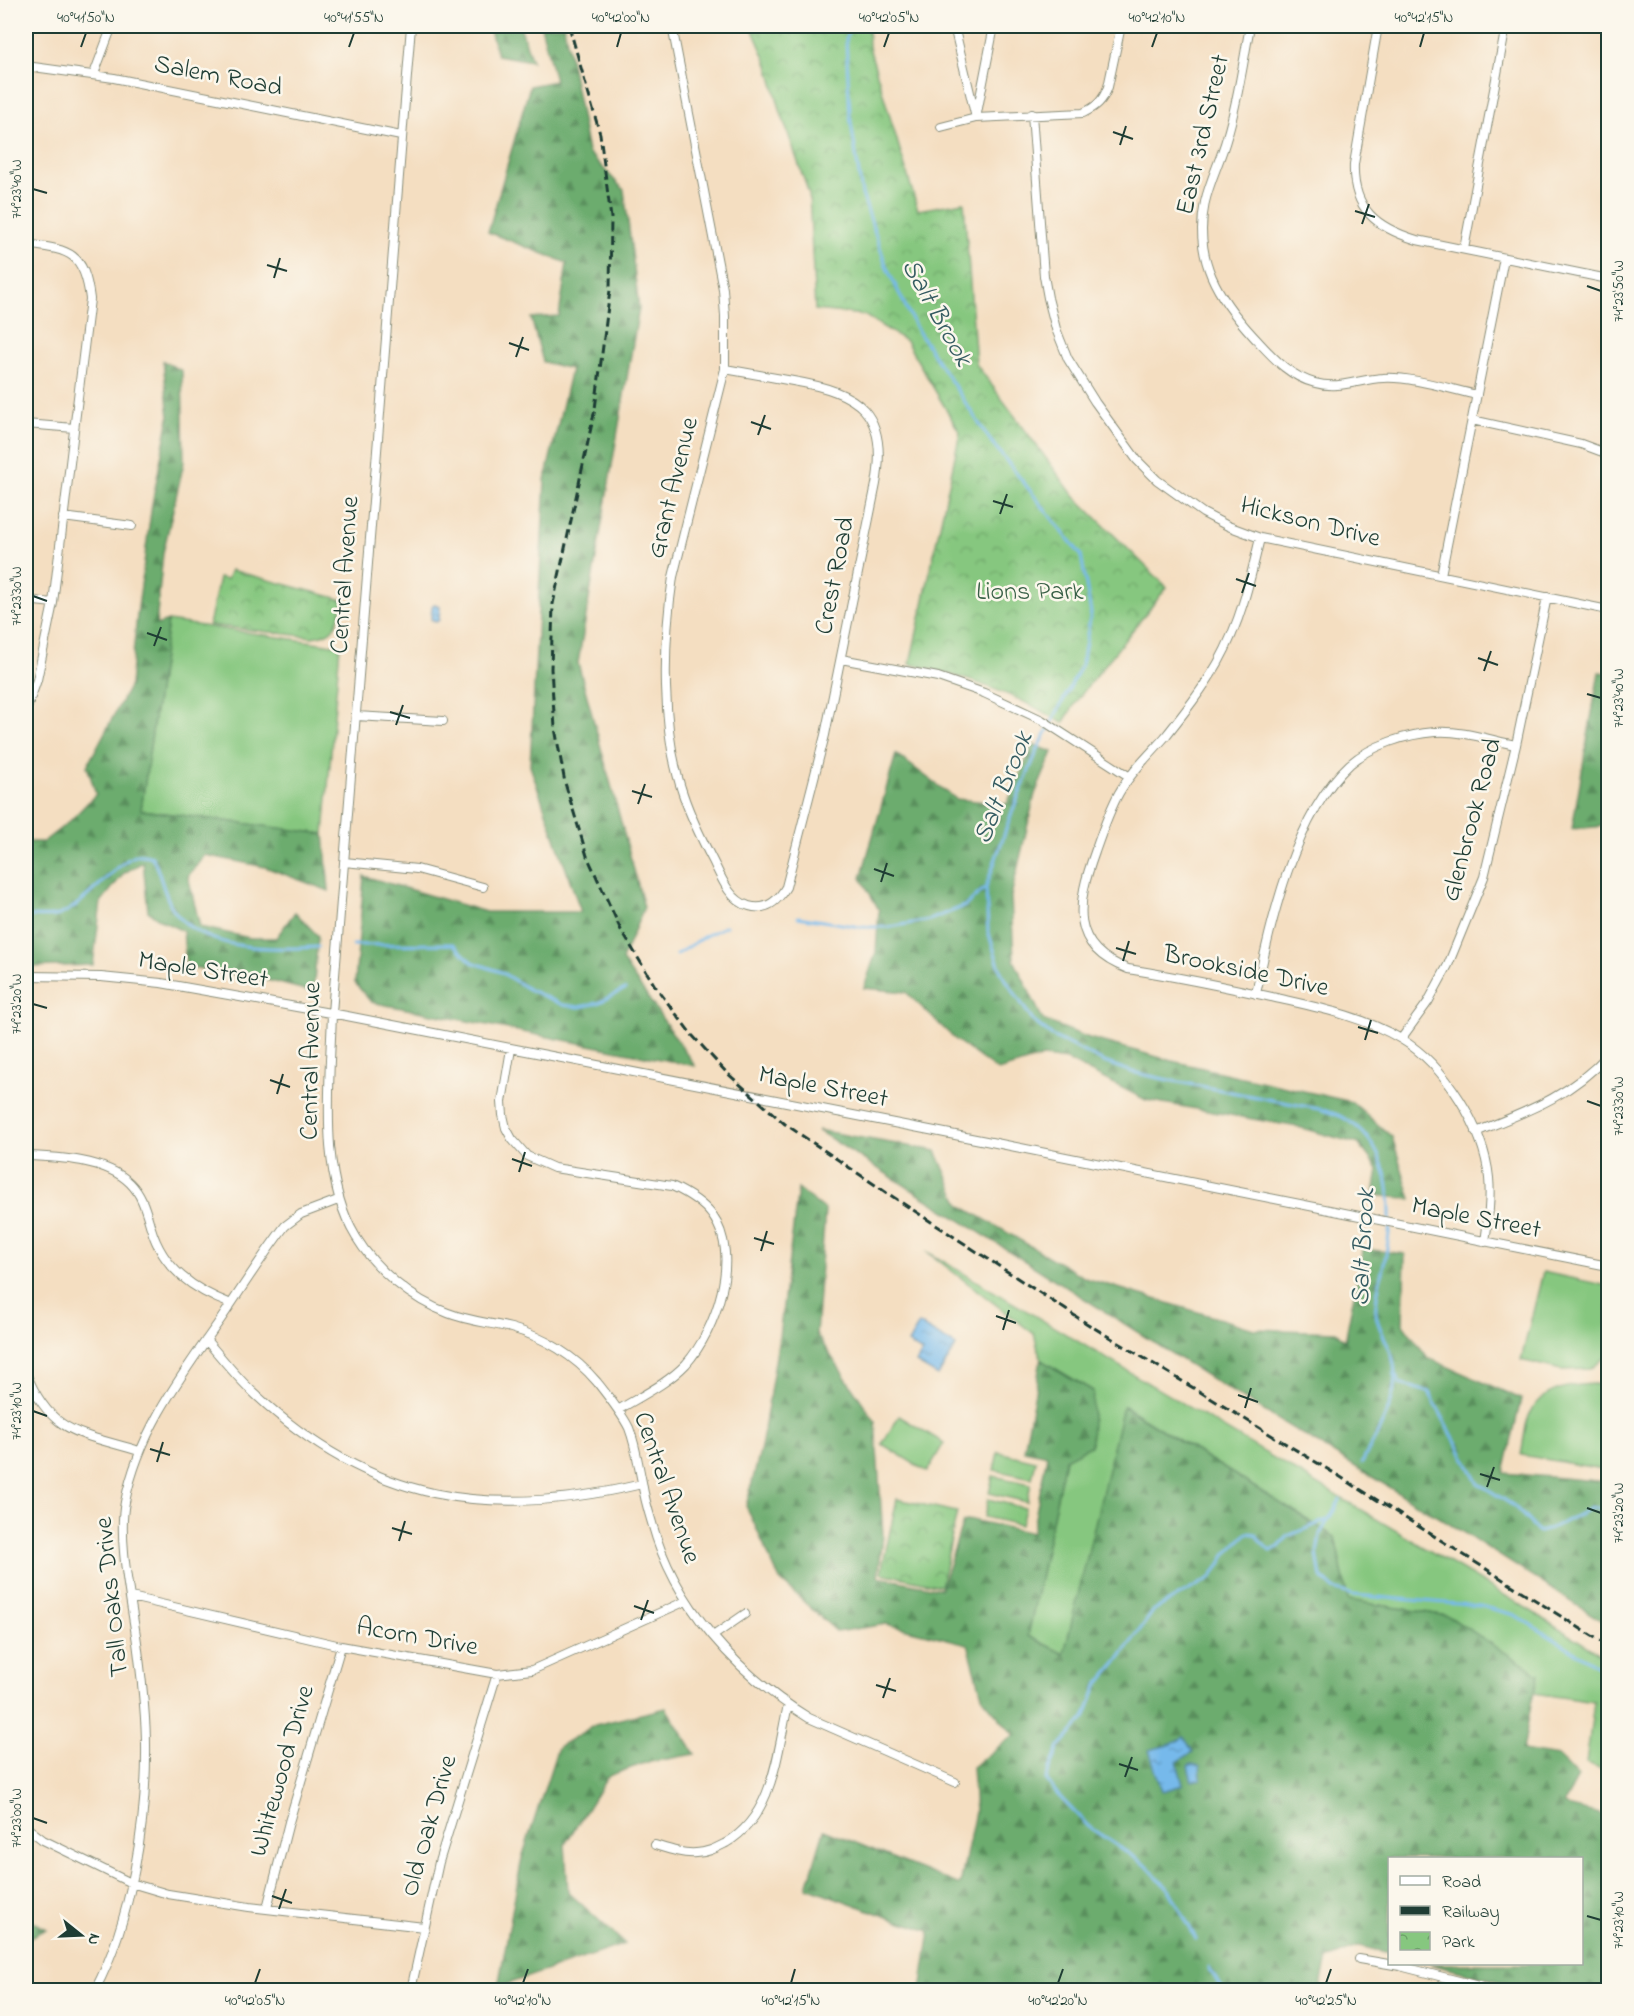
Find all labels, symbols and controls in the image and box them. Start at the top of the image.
text: 40°41'50"N [57,7,115,29]
text: 40°41'55"N [324,7,384,29]
text: 40°42'00"N [592,7,650,29]
text: 40°42'05"N [859,7,919,29]
text: 40°42'10"N [1129,7,1185,29]
text: 40°42'15"N [1395,7,1453,29]
street label: Salem Road [151,46,286,108]
street label: East 3rd Street [1167,51,1241,219]
text: 74°23'40"W [6,159,28,219]
water label: Salt Brook [890,252,982,375]
text: 74°23'50"W [1608,260,1630,322]
street label: Grant Avenue [638,413,710,563]
street label: Hickson Drive [1236,487,1384,559]
street label: Central Avenue [322,494,370,655]
street label: Crest Road [806,514,866,638]
text: 74°23'30"W [6,566,28,626]
park label: Lions Park [976,574,1084,612]
text: 74°23'40"W [1608,668,1630,728]
water label: Salt Brook [964,725,1045,850]
street label: Glenbrook Road [1433,734,1513,906]
street label: Brookside Drive [1159,936,1333,1008]
street label: Maple Street [135,942,271,1000]
text: 74°23'20"W [6,974,28,1034]
street label: Central Avenue [292,981,332,1140]
street label: Maple Street [755,1057,891,1119]
text: 74°23'30"W [1608,1076,1630,1136]
water label: Salt Brook [1341,1186,1387,1307]
street label: Maple Street [1408,1188,1544,1250]
text: 74°23'10"W [6,1382,28,1440]
street label: Central Avenue [622,1407,710,1569]
text: 74°23'20"W [1608,1483,1630,1543]
street label: Tall Oaks Drive [86,1515,140,1679]
street label: Acorn Drive [353,1609,481,1667]
street label: Whitewood Drive [240,1680,326,1861]
street label: Old Oak Drive [392,1750,468,1901]
text: 74°23'00"W [6,1788,28,1848]
legend [1388,1857,1583,1965]
text: Road [1442,1870,1481,1896]
text: 74°23'10"W [1608,1891,1630,1949]
text: Railway [1442,1900,1499,1926]
north arrow [51,1905,111,1965]
text: N [80,1930,106,1948]
text: Park [1442,1930,1475,1956]
text: 40°42'05"N [225,1990,285,2012]
text: 40°42'10"N [495,1990,551,2012]
text: 40°42'15"N [762,1990,820,2012]
text: 40°42'20"N [1028,1990,1088,2012]
text: 40°42'25"N [1295,1990,1357,2012]

